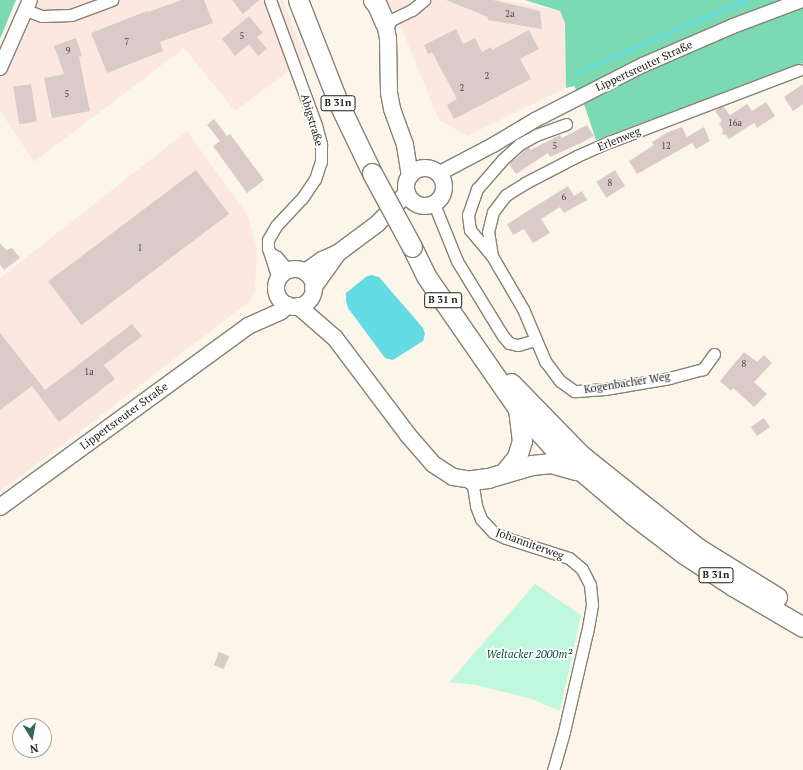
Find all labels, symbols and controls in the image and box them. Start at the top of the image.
house number: 2a [505,9,515,19]
house number: 5 [240,31,244,41]
house number: 7 [125,37,129,47]
street label: Lippertsreuter Straße [593,38,695,94]
house number: 9 [66,46,70,56]
house number: 2 [485,71,489,81]
house number: 2 [460,83,464,93]
house number: 5 [65,89,69,99]
street label: Abigstraße [298,92,326,148]
road number: B 31n [320,95,356,111]
house number: 16a [728,118,742,128]
street label: Erlenweg [596,124,642,154]
house number: 5 [553,141,557,151]
house number: 12 [661,141,671,151]
house number: 8 [608,178,612,188]
house number: 6 [562,192,566,202]
house number: 1 [138,243,142,253]
road number: B 31 n [424,292,462,308]
house number: 8 [742,359,746,369]
house number: 1a [84,367,94,377]
street label: Kogenbacher Weg [583,370,671,396]
street label: Lippertsreuter Straße [78,380,170,452]
street label: Johanniterweg [494,526,566,562]
road number: B 31n [698,567,734,583]
park label: Weltacker 2000m² [486,647,572,661]
north arrow [12,718,52,758]
text: N [29,741,40,756]

